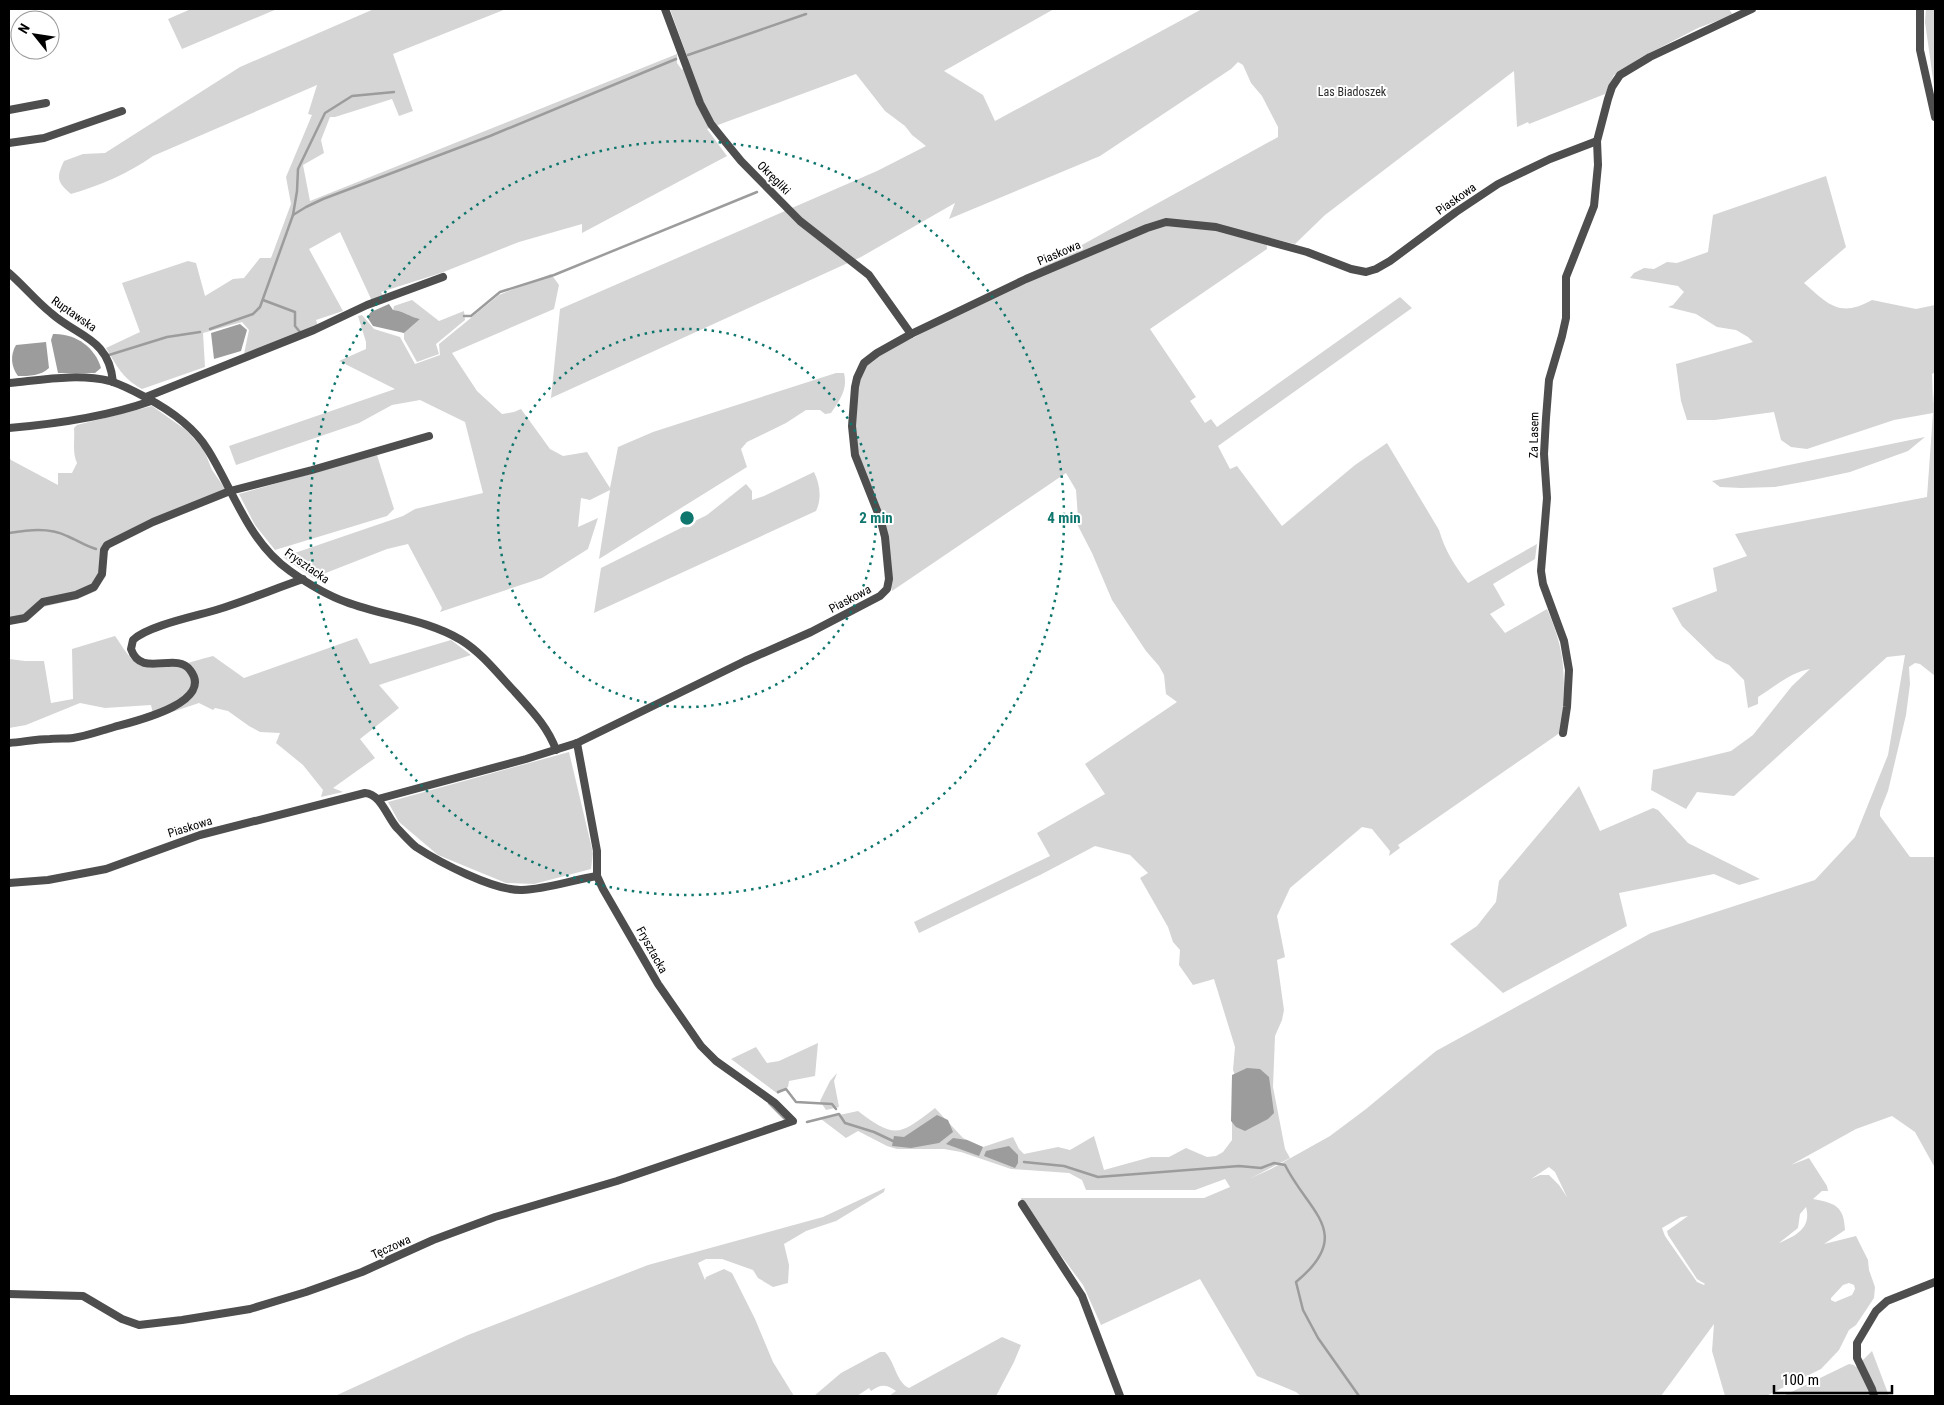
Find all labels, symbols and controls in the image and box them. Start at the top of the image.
north arrow [10,10,60,60]
text: N [15,21,33,36]
park label: Las Biadoszek [1318,85,1387,99]
street label: Okręgliki [754,158,794,198]
street label: Piaskowa [1433,180,1479,218]
street label: Piaskowa [1035,238,1083,268]
street label: Ruptawska [49,293,99,335]
street label: Za Lasem [1527,412,1541,458]
centre of rings [678,509,696,527]
text: 2 min [859,509,893,527]
text: 4 min [1047,509,1081,527]
street label: Frysztacka [282,546,332,587]
street label: Piaskowa [827,582,874,616]
street label: Piaskowa [166,814,214,840]
street label: Frysztacka [633,924,671,976]
street label: Tęczowa [369,1232,413,1262]
scale bar [1774,1362,1892,1394]
text: 100 m [1782,1371,1819,1389]

